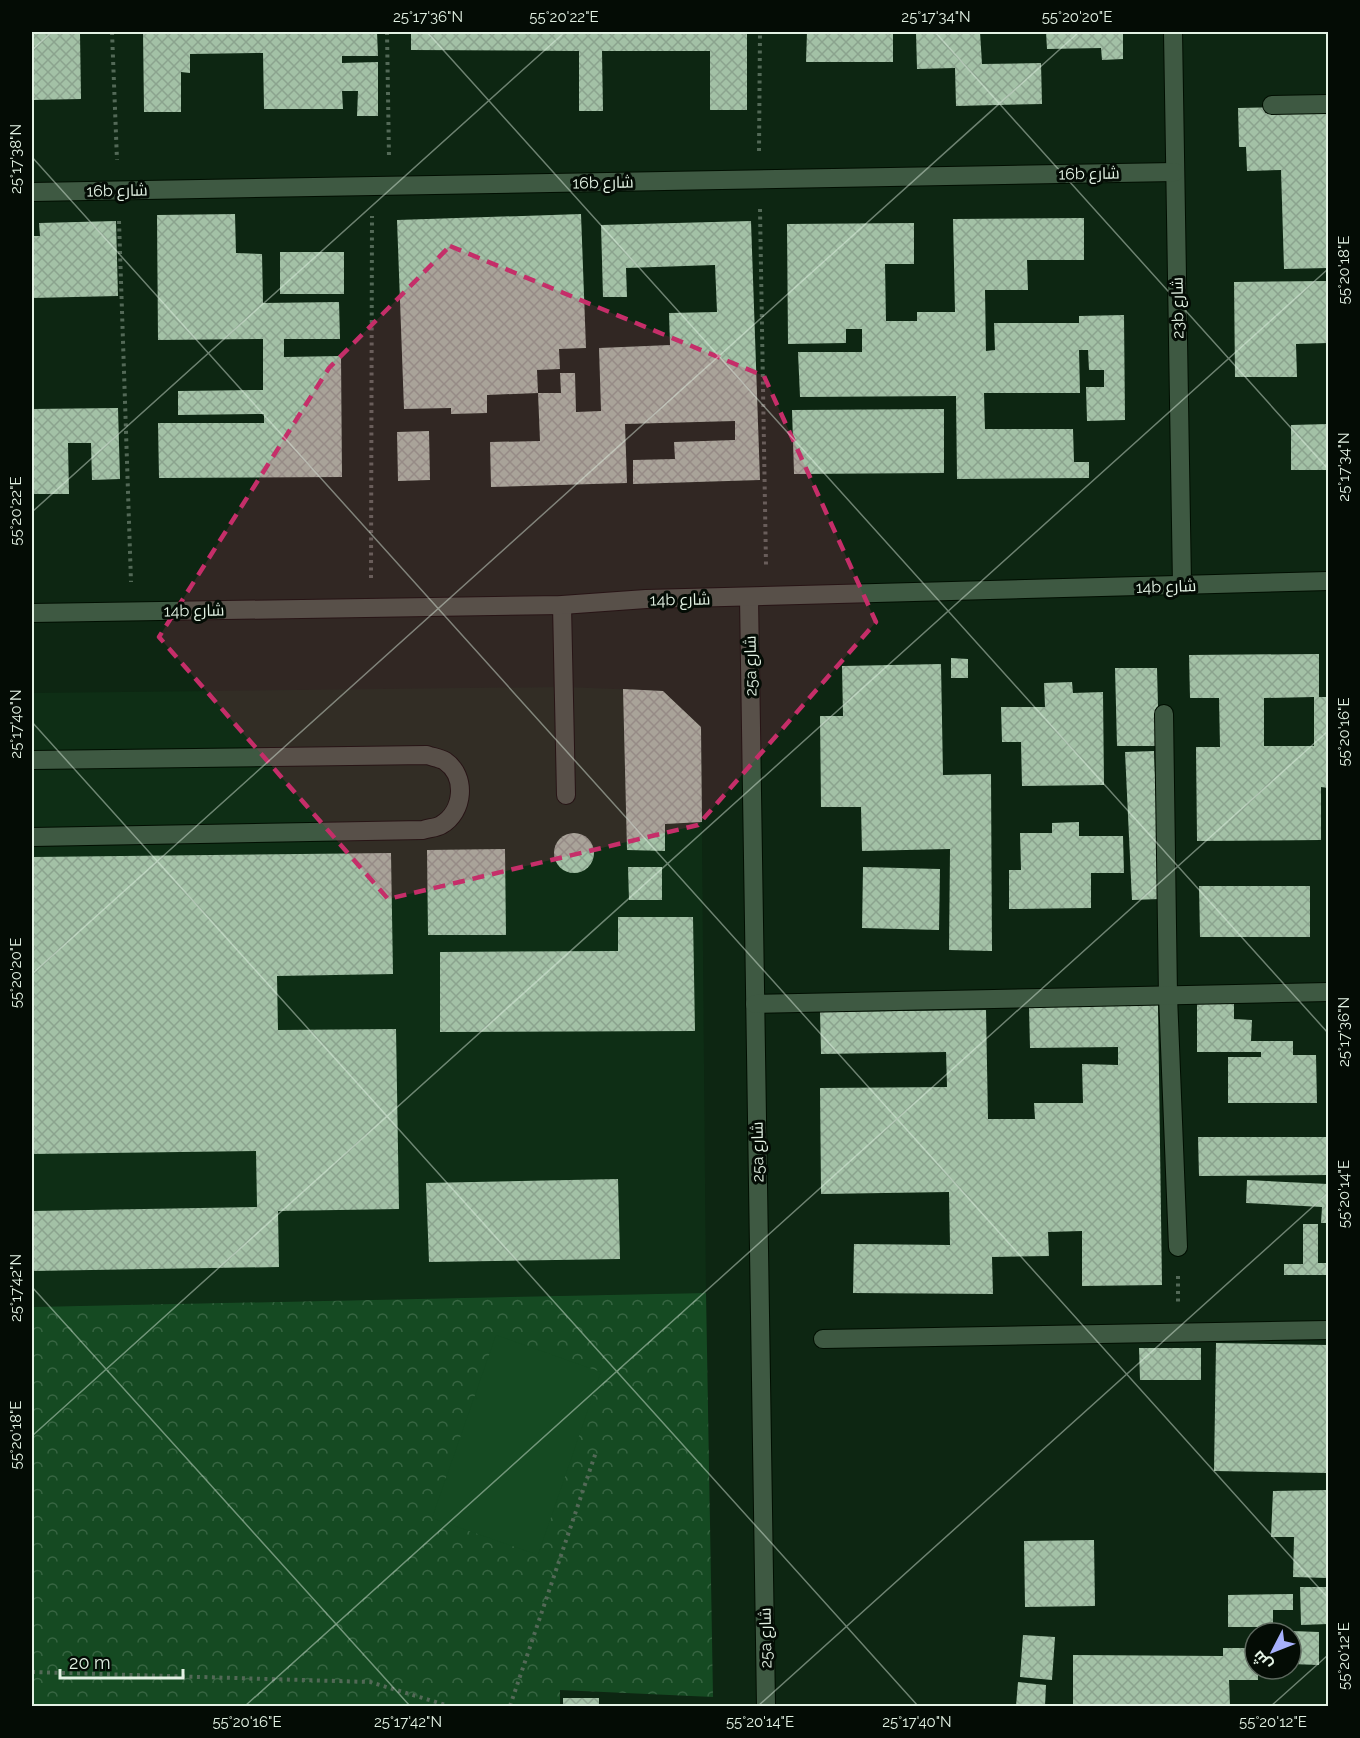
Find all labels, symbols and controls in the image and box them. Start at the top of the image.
text: 25°17'36"N [393,8,463,26]
text: 55°20'22"E [529,8,599,26]
text: 25°17'34"N [901,8,971,26]
text: 55°20'20"E [1042,8,1112,26]
text: 25°17'38"N [7,124,25,194]
street label: 16b شارع [1058,163,1120,186]
street label: 16b شارع [572,172,634,195]
street label: 16b شارع [86,180,148,203]
text: 55°20'18"E [1335,235,1353,305]
street label: 23b شارع [1167,277,1190,339]
text: 25°17'34"N [1335,432,1353,502]
text: 55°20'22"E [7,476,25,546]
street label: 14b شارع [1135,576,1197,599]
street label: 14b شارع [650,589,710,612]
street label: 14b شارع [164,600,224,623]
street label: 25a شارع [740,635,763,697]
text: 25°17'40"N [7,689,25,759]
text: 55°20'16"E [1335,697,1353,767]
text: 55°20'20"E [7,938,25,1008]
text: 25°17'36"N [1335,997,1353,1067]
street label: 25a شارع [747,1121,770,1183]
text: 55°20'14"E [1335,1160,1353,1228]
text: 25°17'42"N [7,1254,25,1322]
text: 55°20'18"E [7,1400,25,1470]
street label: 25a شارع [755,1607,778,1669]
north arrow [1243,1621,1303,1681]
text: 55°20'12"E [1335,1622,1353,1690]
scale bar [60,1642,183,1680]
text: ش [1248,1647,1276,1675]
text: 20 m [69,1652,111,1673]
text: 55°20'16"E [212,1713,282,1731]
text: 25°17'42"N [374,1713,442,1731]
text: 55°20'14"E [726,1713,794,1731]
text: 25°17'40"N [882,1713,952,1731]
text: 55°20'12"E [1239,1713,1307,1731]

